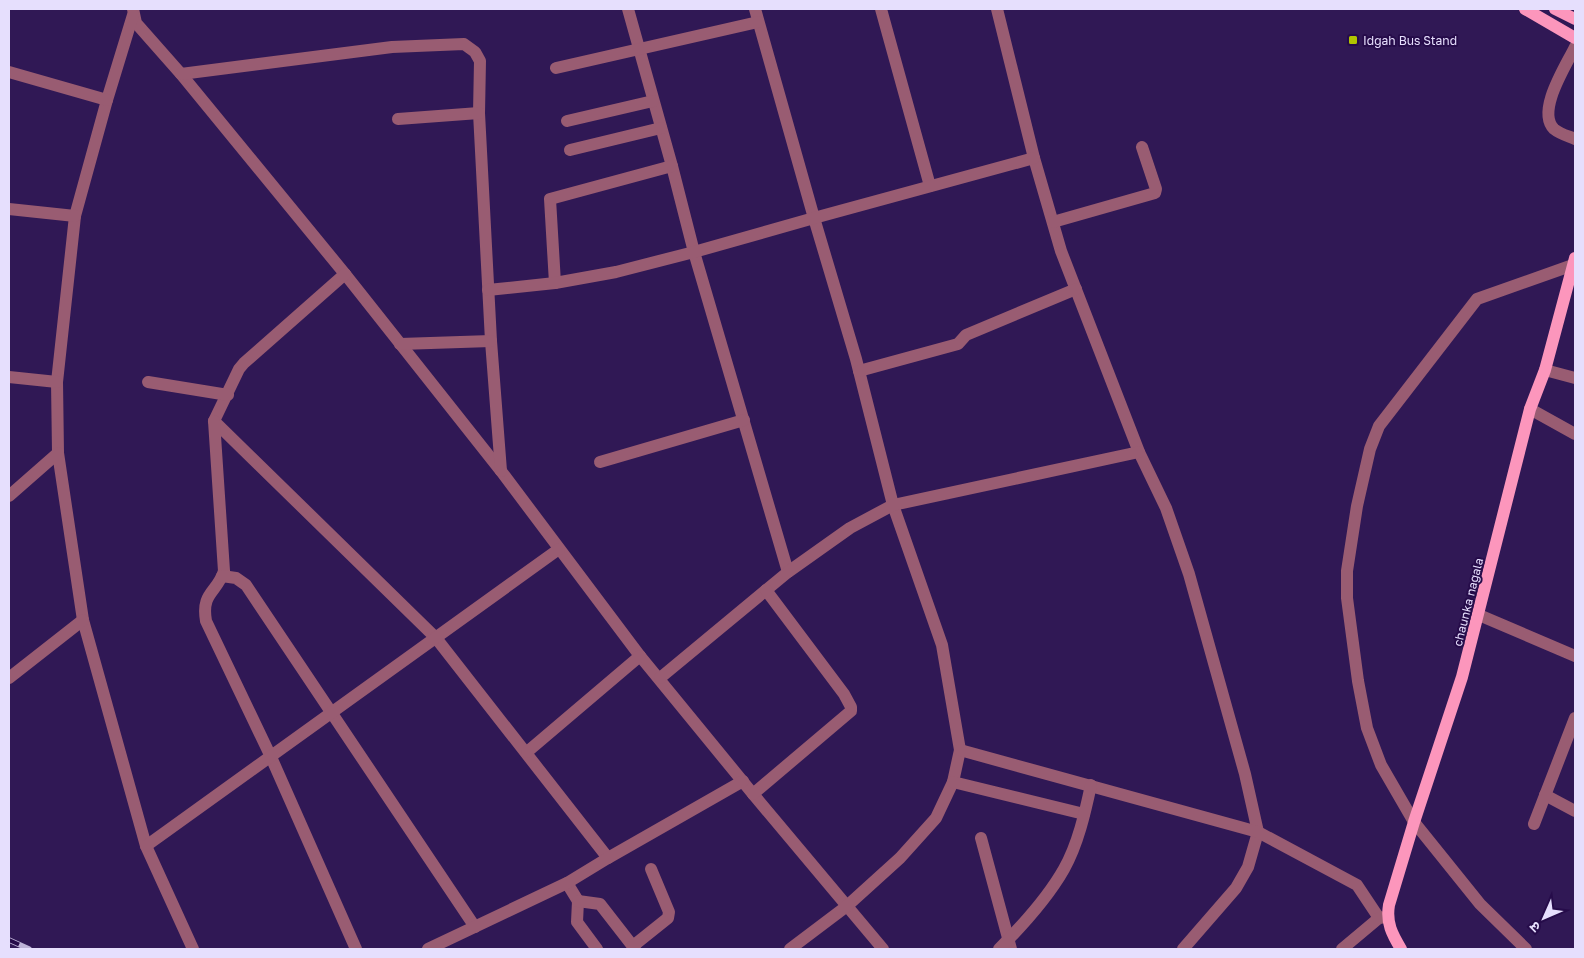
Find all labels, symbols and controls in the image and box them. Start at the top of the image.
place label: Idgah Bus Stand [1363,33,1457,48]
marker: Idgah Bus Stand [1347,34,1359,46]
street label: chaunka nagala [1450,556,1486,648]
north arrow [1519,893,1569,943]
text: उ [1525,918,1543,936]

